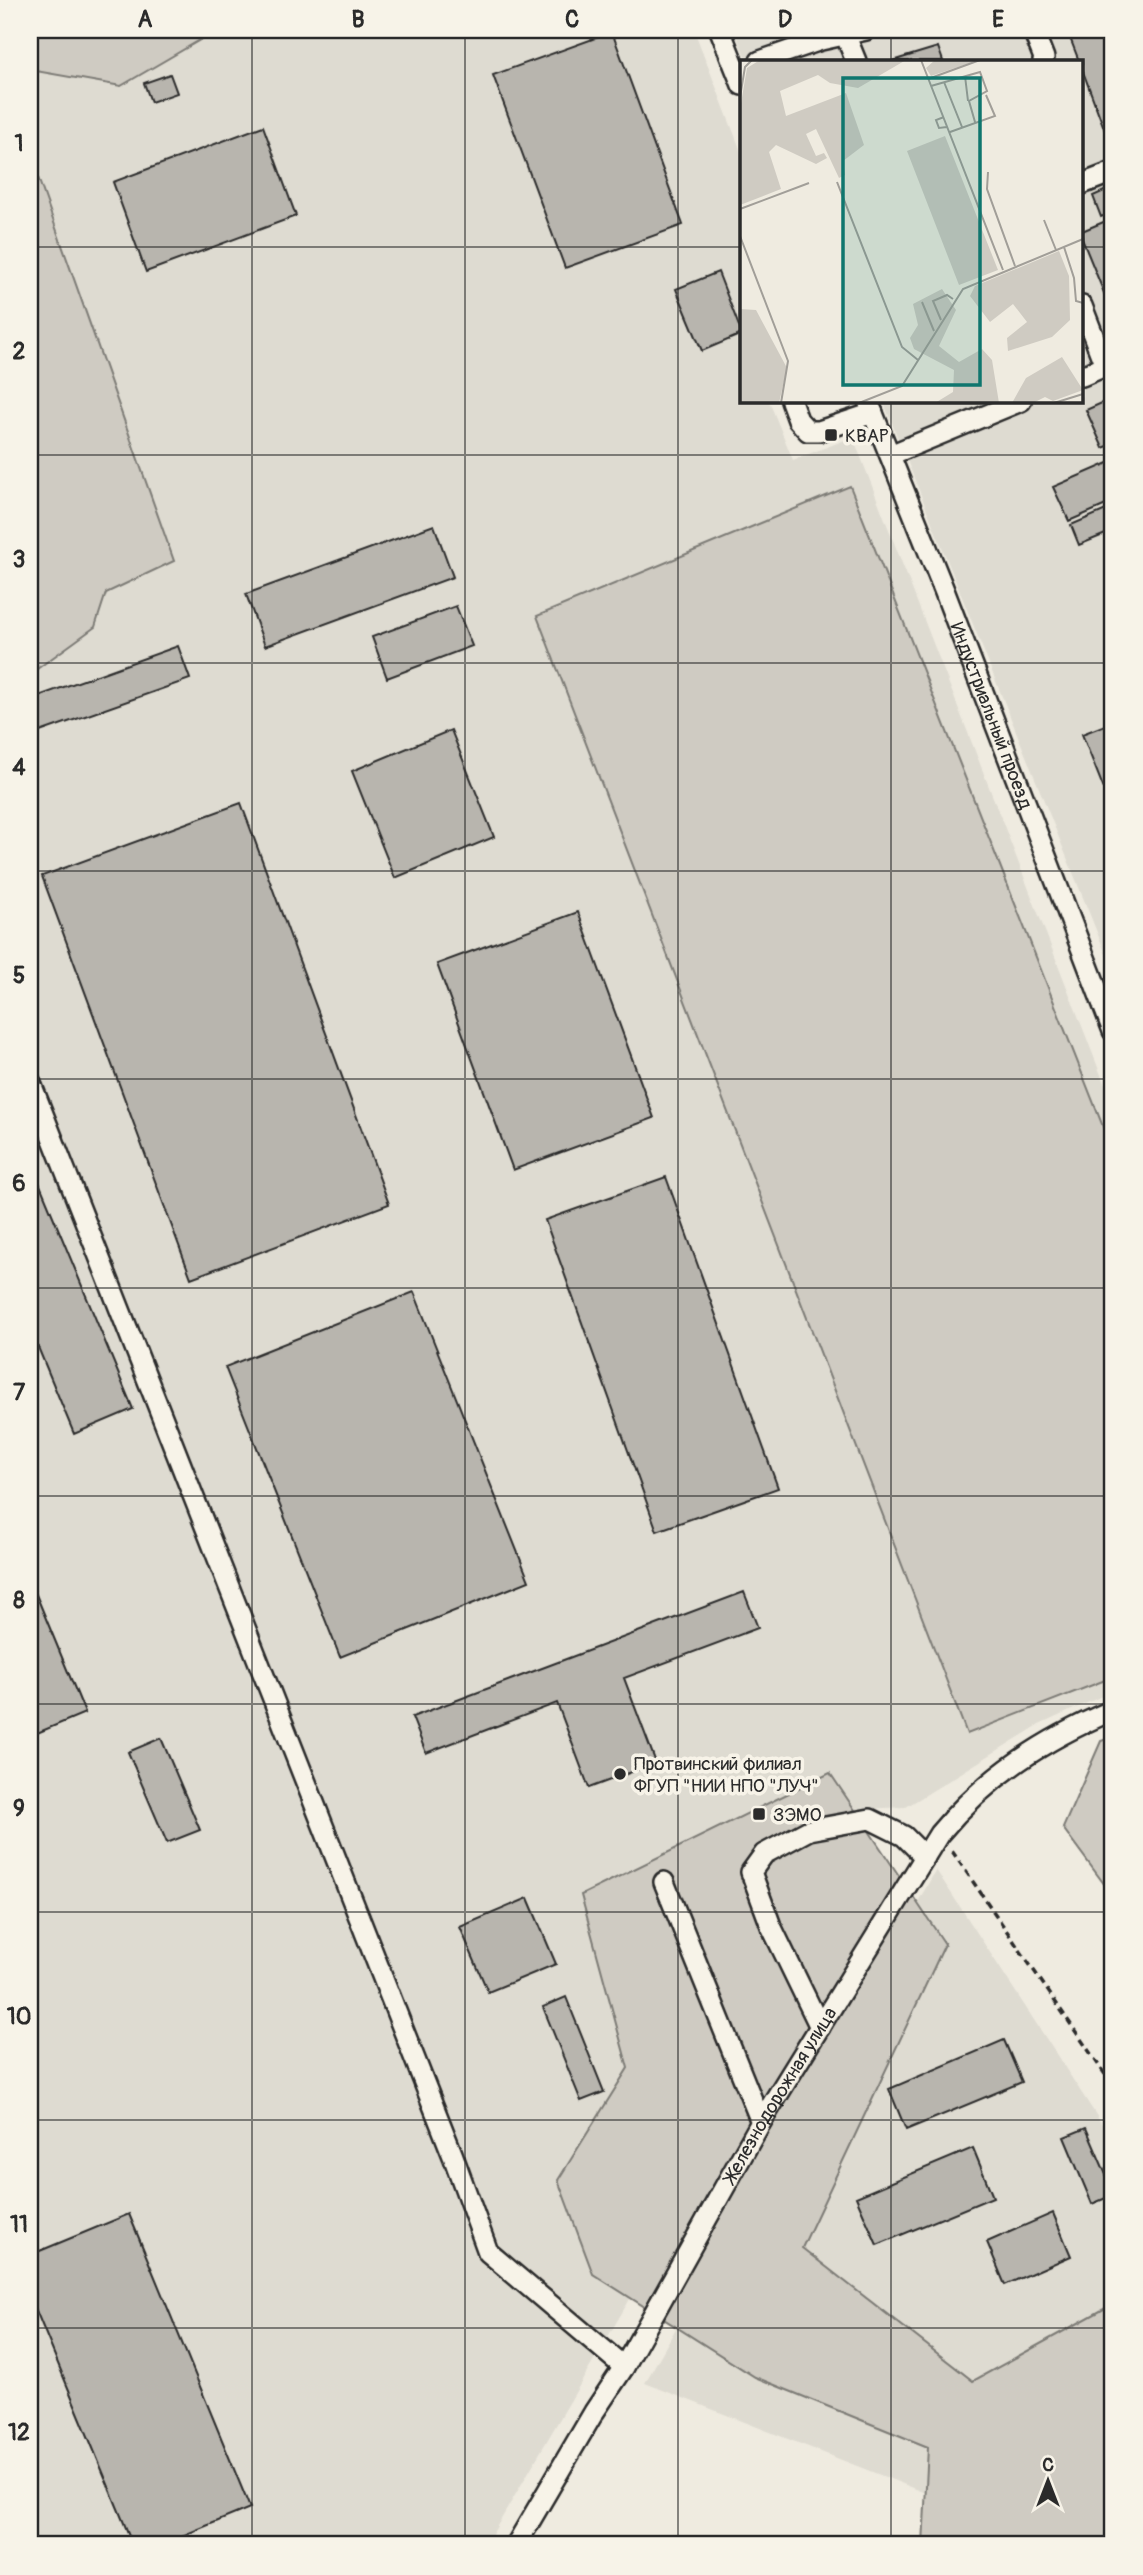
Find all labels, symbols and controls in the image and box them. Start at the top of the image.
text: A [138,5,153,34]
text: B [351,5,365,34]
text: C [565,5,579,34]
text: D [778,5,792,34]
text: E [992,5,1004,34]
inset map [740,60,1084,402]
text: 1 [15,129,24,158]
text: 2 [13,337,26,366]
place label: КВАР [845,424,889,448]
marker: КВАР [823,427,839,443]
text: 3 [13,545,25,574]
street label: Индустриальный проезд [944,619,1038,813]
text: 4 [12,753,26,782]
text: 5 [13,961,25,990]
text: 6 [12,1169,26,1198]
text: 7 [13,1378,26,1407]
text: 8 [13,1586,25,1615]
place label: Протвинский филиал ФГУП "НИИ НПО "ЛУЧ" [634,1752,819,1798]
marker: Протвинский филиал ФГУП "НИИ НПО "ЛУЧ" [612,1766,628,1782]
text: 9 [13,1794,25,1823]
place label: ЗЭМО [773,1803,822,1827]
marker: ЗЭМО [751,1806,767,1822]
text: 10 [7,2002,31,2031]
street label: Железнодорожная улица [717,2003,842,2190]
text: 11 [10,2210,28,2239]
text: 12 [8,2418,30,2447]
north arrow [1014,2446,1084,2516]
text: С [1042,2453,1054,2477]

